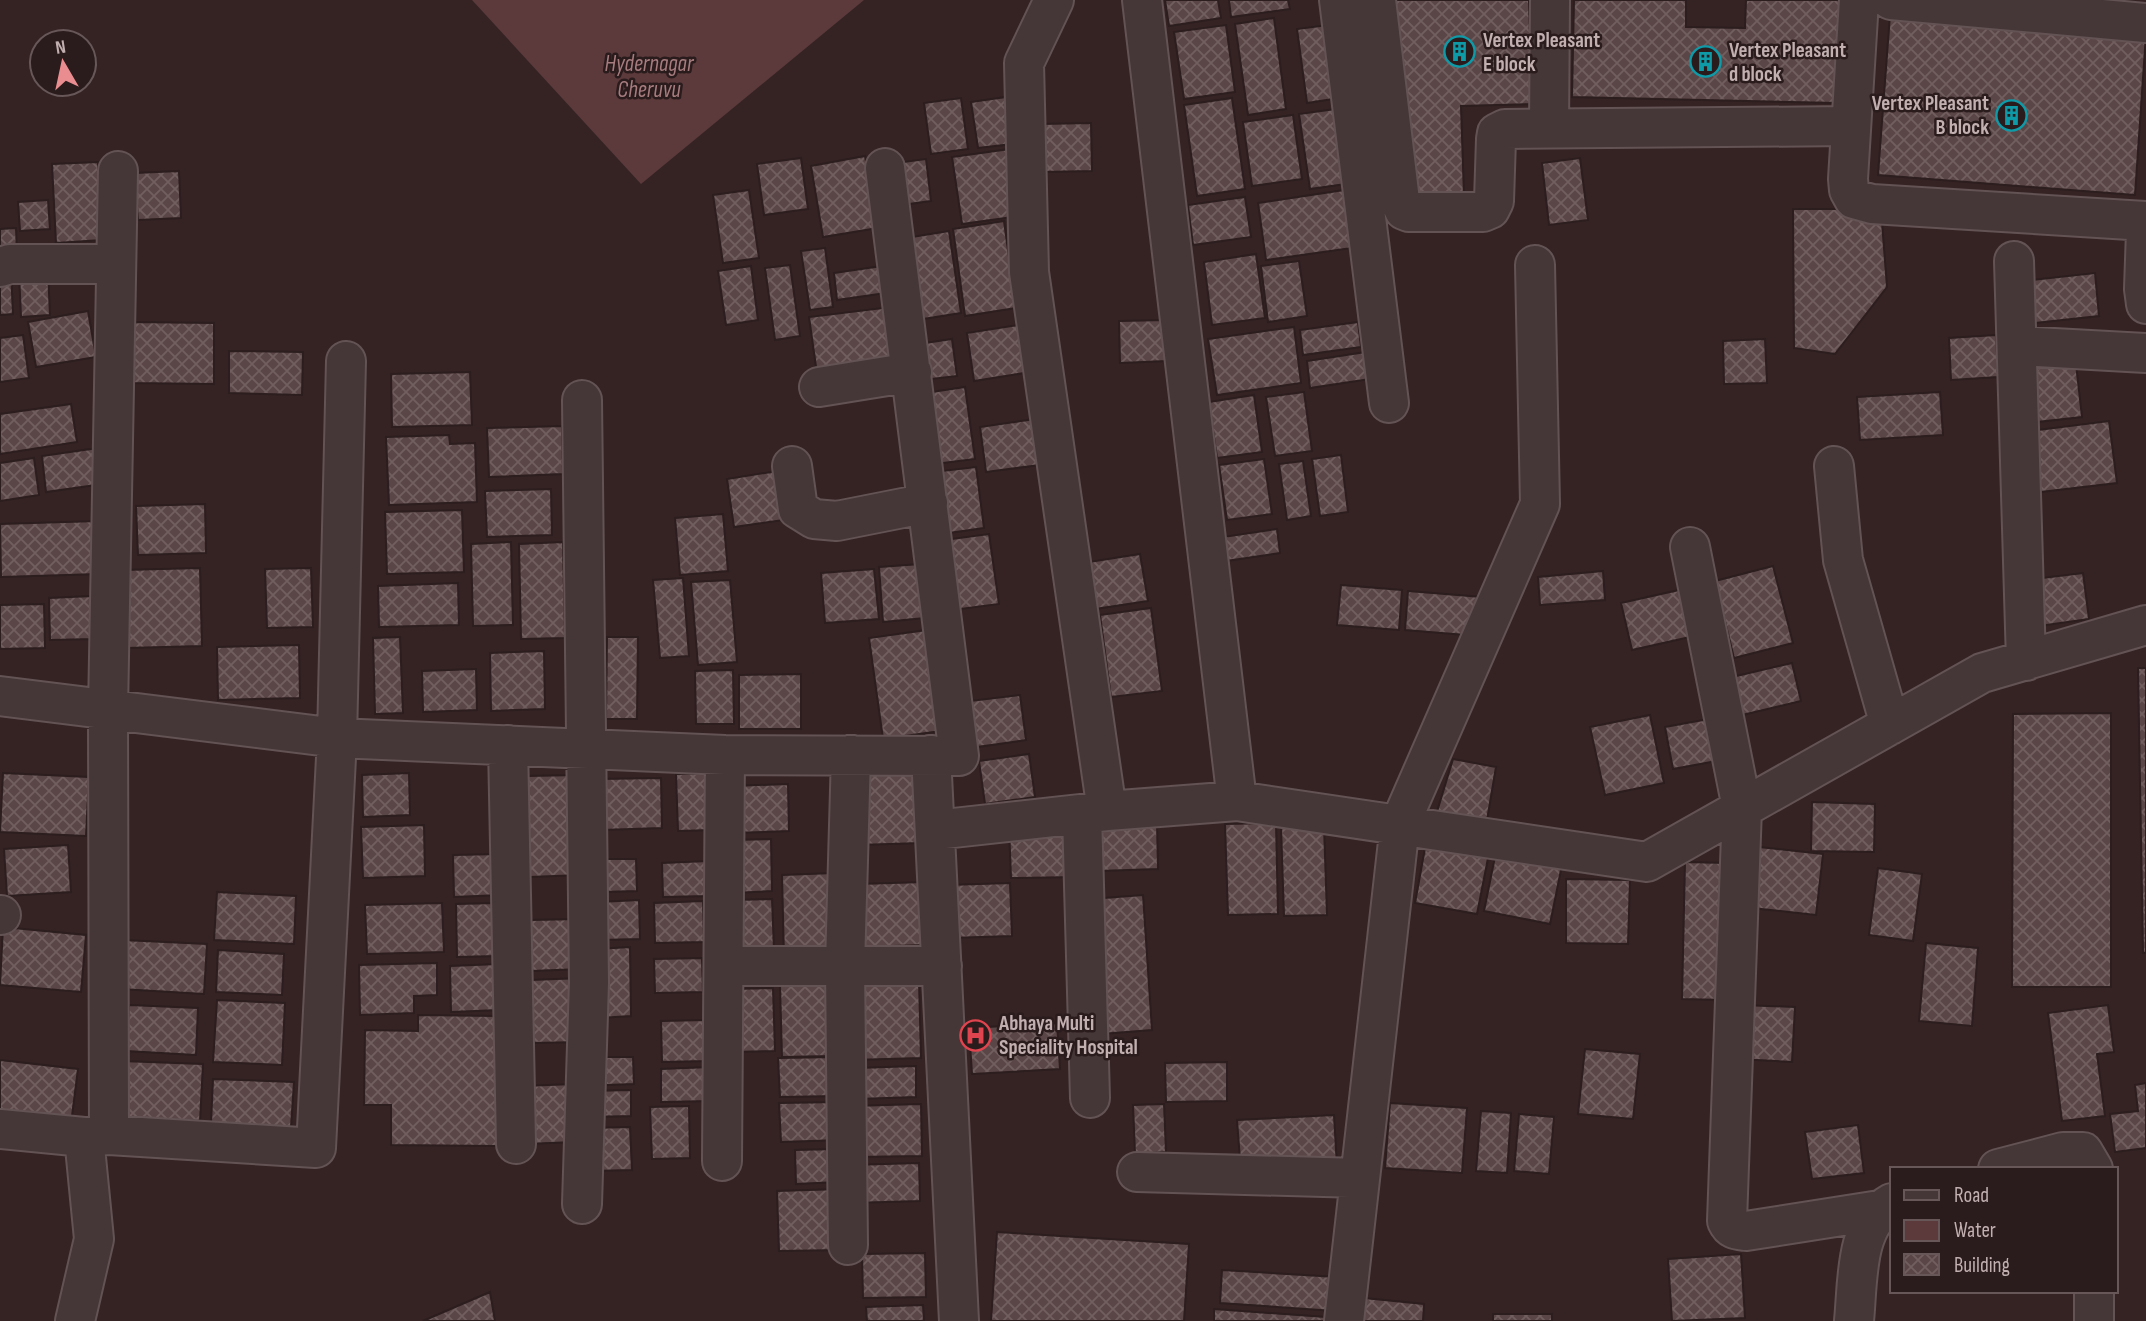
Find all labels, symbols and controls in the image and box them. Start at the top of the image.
north arrow [28,28,98,98]
place label: Vertex Pleasant E block [1483,28,1600,77]
building icon: Vertex Pleasant E block [1443,35,1477,69]
text: N [54,36,67,60]
place label: Vertex Pleasant d block [1729,38,1846,87]
building icon: Vertex Pleasant d block [1689,45,1723,79]
water label: Hydernagar Cheruvu [605,50,695,104]
place label: Vertex Pleasant B block [1872,91,1989,140]
building icon: Vertex Pleasant B block [1995,98,2029,132]
place label: Abhaya Multi Speciality Hospital [998,1011,1138,1060]
hospital icon: Abhaya Multi Speciality Hospital [959,1018,993,1052]
legend [1890,1167,2118,1293]
text: Road [1954,1183,1989,1208]
text: Water [1954,1218,1996,1243]
text: Building [1954,1253,2010,1278]

